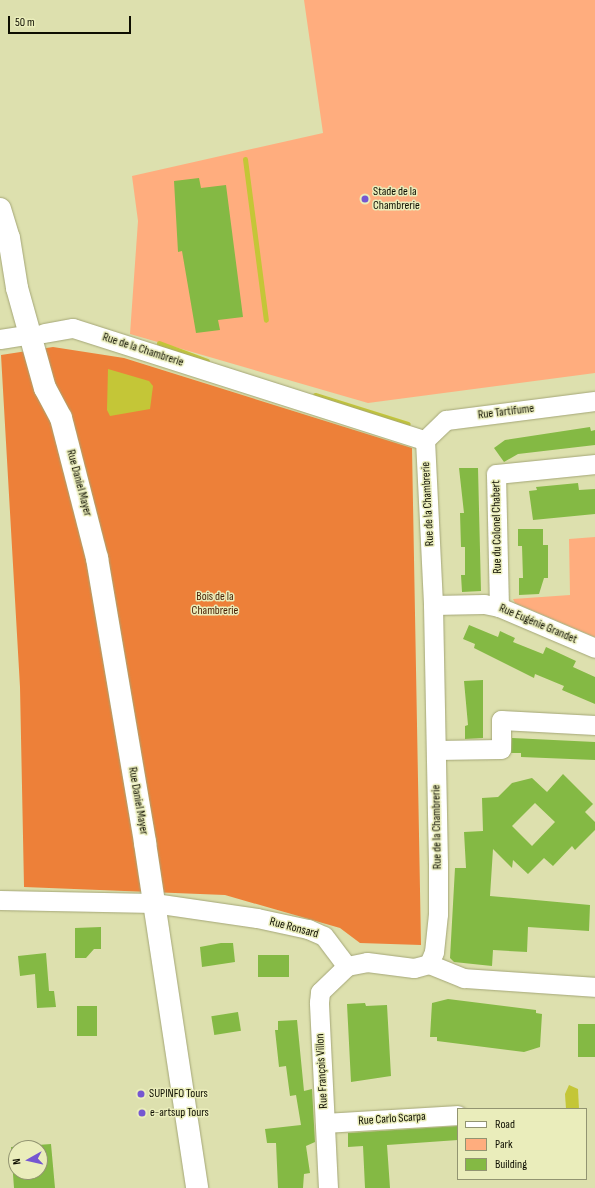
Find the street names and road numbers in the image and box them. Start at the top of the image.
street label: Rue de la Chambrerie [101,330,185,370]
street label: Rue Tartifume [477,401,535,423]
street label: Rue Daniel Mayer [63,448,95,518]
street label: Rue de la Chambrerie [419,461,437,547]
street label: Rue du Colonel Chabert [489,480,505,574]
street label: Rue Eugénie Grandet [497,601,579,647]
street label: Rue Daniel Mayer [125,766,151,836]
street label: Rue de la Chambrerie [429,785,445,869]
street label: Rue Ronsard [268,915,320,941]
street label: Rue François Villon [313,1033,331,1109]
street label: Rue Carlo Scarpa [358,1109,426,1129]

